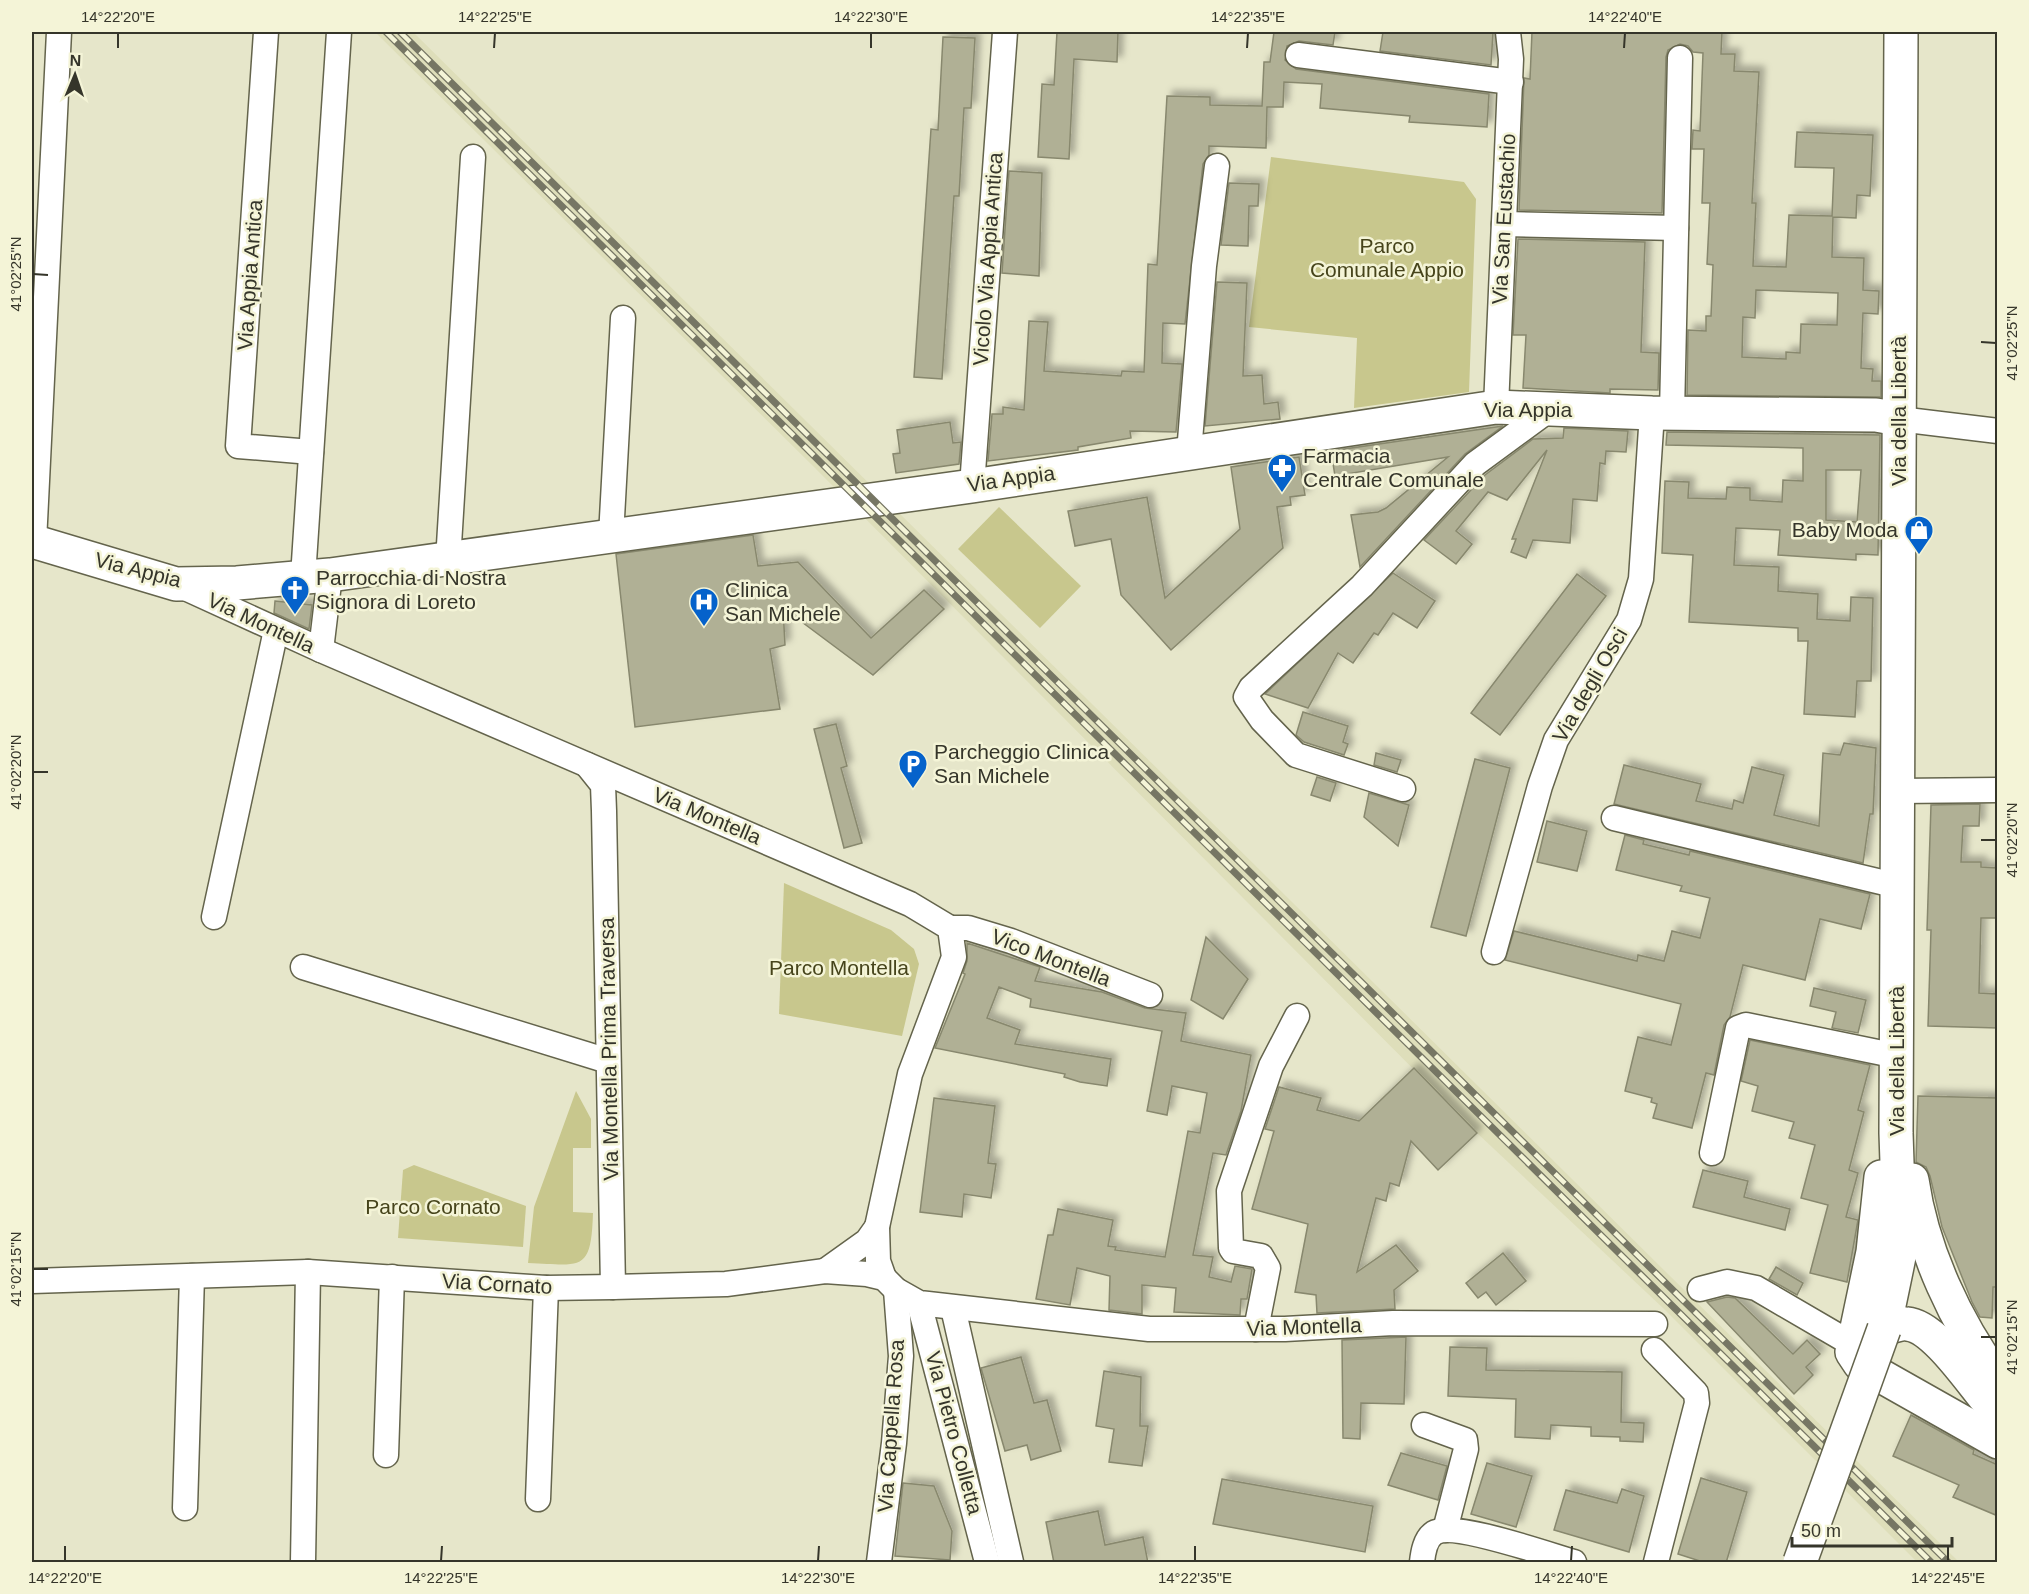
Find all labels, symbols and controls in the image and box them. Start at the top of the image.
text: 14°22'20"E [81,8,155,25]
text: 14°22'25"E [458,8,532,25]
text: 14°22'30"E [834,8,908,25]
text: 14°22'35"E [1211,8,1285,25]
text: 14°22'40"E [1588,8,1662,25]
north arrow [45,45,105,105]
text: N [69,52,82,69]
street label: Via San Eustachio [1488,133,1519,305]
street label: Vicolo Via Appia Antica [969,151,1006,367]
street label: Via Appia Antica [233,198,266,351]
park label: Parco Comunale Appio [1310,234,1464,281]
text: 41°02'25"N [7,236,24,312]
text: 41°02'25"N [2003,305,2020,381]
street label: Via della Libertà [1887,336,1910,486]
street label: Via Appia [1484,398,1572,421]
place label: Farmacia Centrale Comunale [1303,444,1484,491]
pharmacy icon: Farmacia Centrale Comunale [1266,452,1298,494]
street label: Via Appia [966,461,1057,496]
shop icon: Baby Moda [1903,514,1935,556]
place label: Baby Moda [1792,518,1898,541]
street label: Via Appia [92,548,184,591]
place label: Parrocchia di Nostra Signora di Loreto [316,566,507,613]
church icon: Parrocchia di Nostra Signora di Loreto [279,574,311,616]
place label: Clinica San Michele [725,578,841,625]
hospital icon: Clinica San Michele [688,586,720,628]
street label: Via Montella [204,588,319,657]
street label: Via degli Osci [1548,624,1632,746]
text: 41°02'20"N [7,734,24,810]
place label: Parcheggio Clinica San Michele [934,740,1109,787]
parking icon: Parcheggio Clinica San Michele [897,748,929,790]
street label: Via Montella [650,782,765,849]
text: 41°02'20"N [2003,802,2020,878]
street label: Via Montella Prima Traversa [595,917,622,1181]
street label: Vico Montella [988,924,1114,991]
park label: Parco Montella [769,956,909,979]
street label: Via della Libertà [1885,986,1908,1136]
park label: Parco Cornato [365,1195,501,1218]
text: 41°02'15"N [7,1231,24,1307]
street label: Via Cornato [441,1269,553,1298]
text: 41°02'15"N [2003,1299,2020,1375]
street label: Via Montella [1246,1313,1362,1340]
street label: Via Cappella Rosa [873,1338,908,1513]
street label: Via Pietro Colletta [922,1349,987,1517]
scale bar [1792,1510,1952,1548]
text: 50 m [1801,1521,1841,1541]
text: 14°22'20"E [28,1569,102,1586]
text: 14°22'25"E [404,1569,478,1586]
text: 14°22'30"E [781,1569,855,1586]
text: 14°22'35"E [1158,1569,1232,1586]
text: 14°22'40"E [1534,1569,1608,1586]
text: 14°22'45"E [1911,1569,1985,1586]

